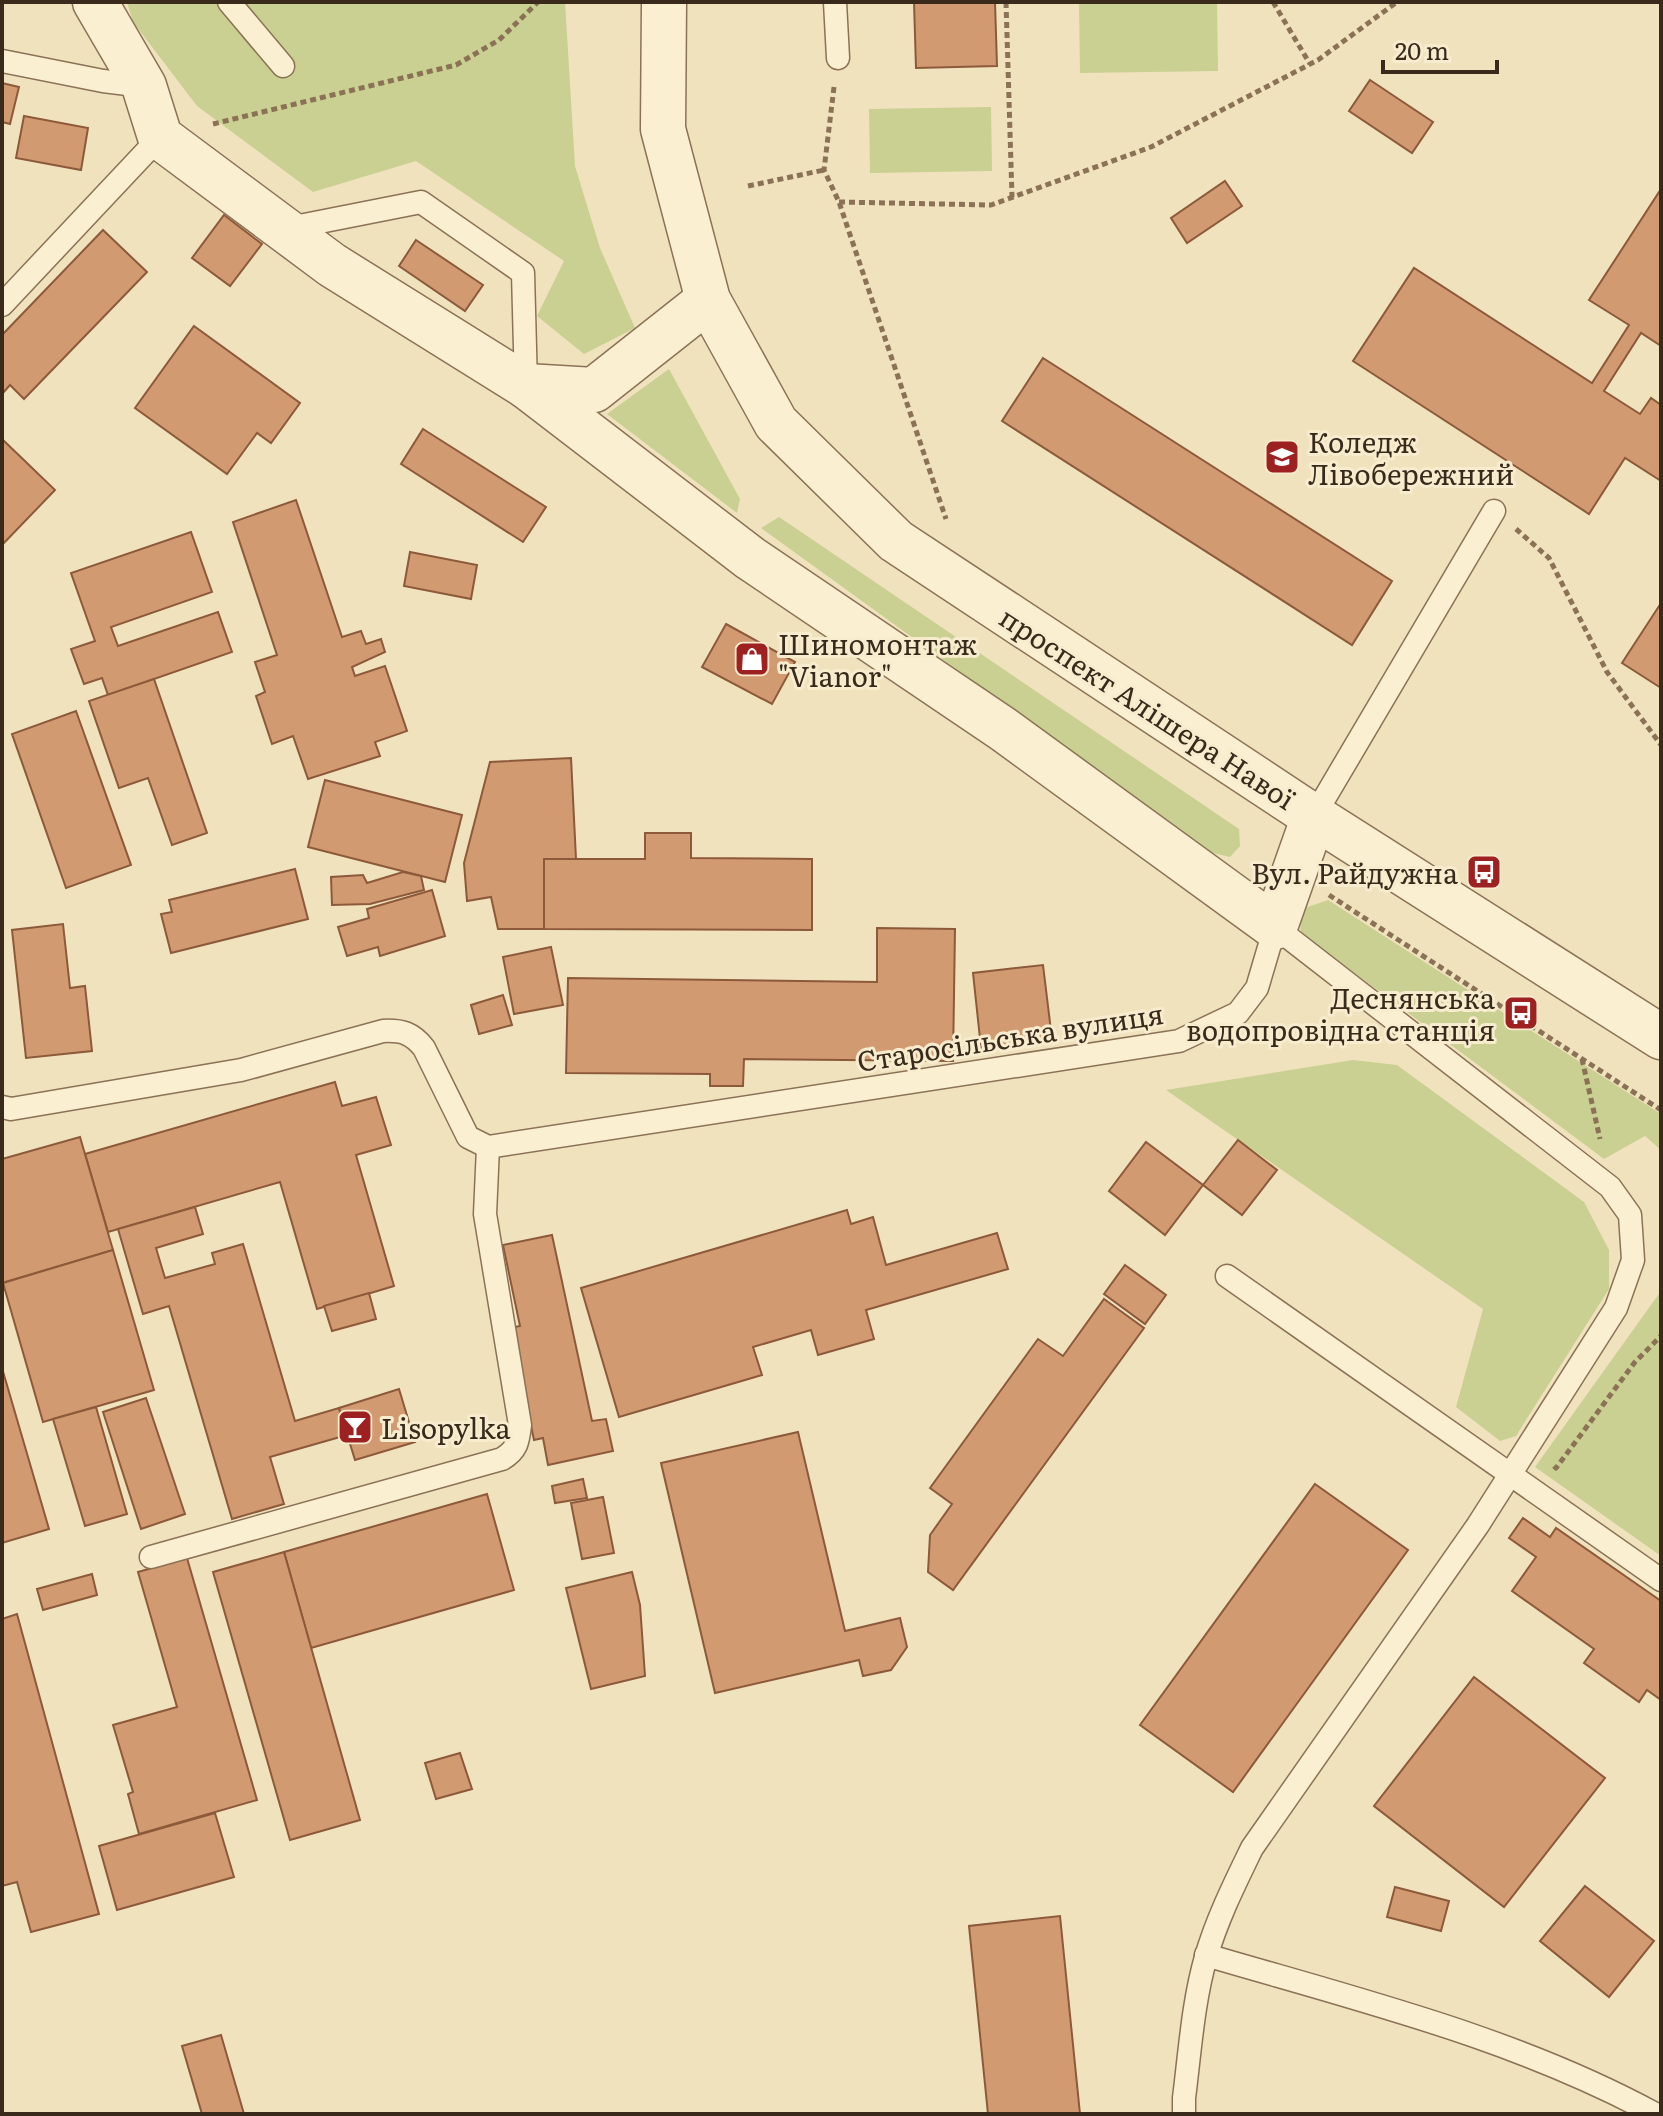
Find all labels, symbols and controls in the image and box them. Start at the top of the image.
scale bar [1383,24,1497,74]
text: 20 m [1395,32,1449,67]
place label: Коледж Лівобережний [1308,420,1514,494]
school or university icon: Коледж Лівобережний [1263,438,1301,476]
street label: проспект Алішера Навої [992,595,1304,819]
place label: Шиномонтаж "Vianor" [778,622,977,696]
shop icon: Шиномонтаж "Vianor" [733,640,771,678]
place label: Вул. Райдужна [1251,851,1458,893]
bus stop icon: Вул. Райдужна [1465,853,1503,891]
place label: Деснянська водопровідна станція [1186,976,1495,1050]
street label: Старосільська вулиця [854,991,1166,1081]
bus stop icon: Деснянська водопровідна станція [1502,994,1540,1032]
place label: Lisopylka [381,1406,511,1448]
bar icon: Lisopylka [336,1408,374,1446]

